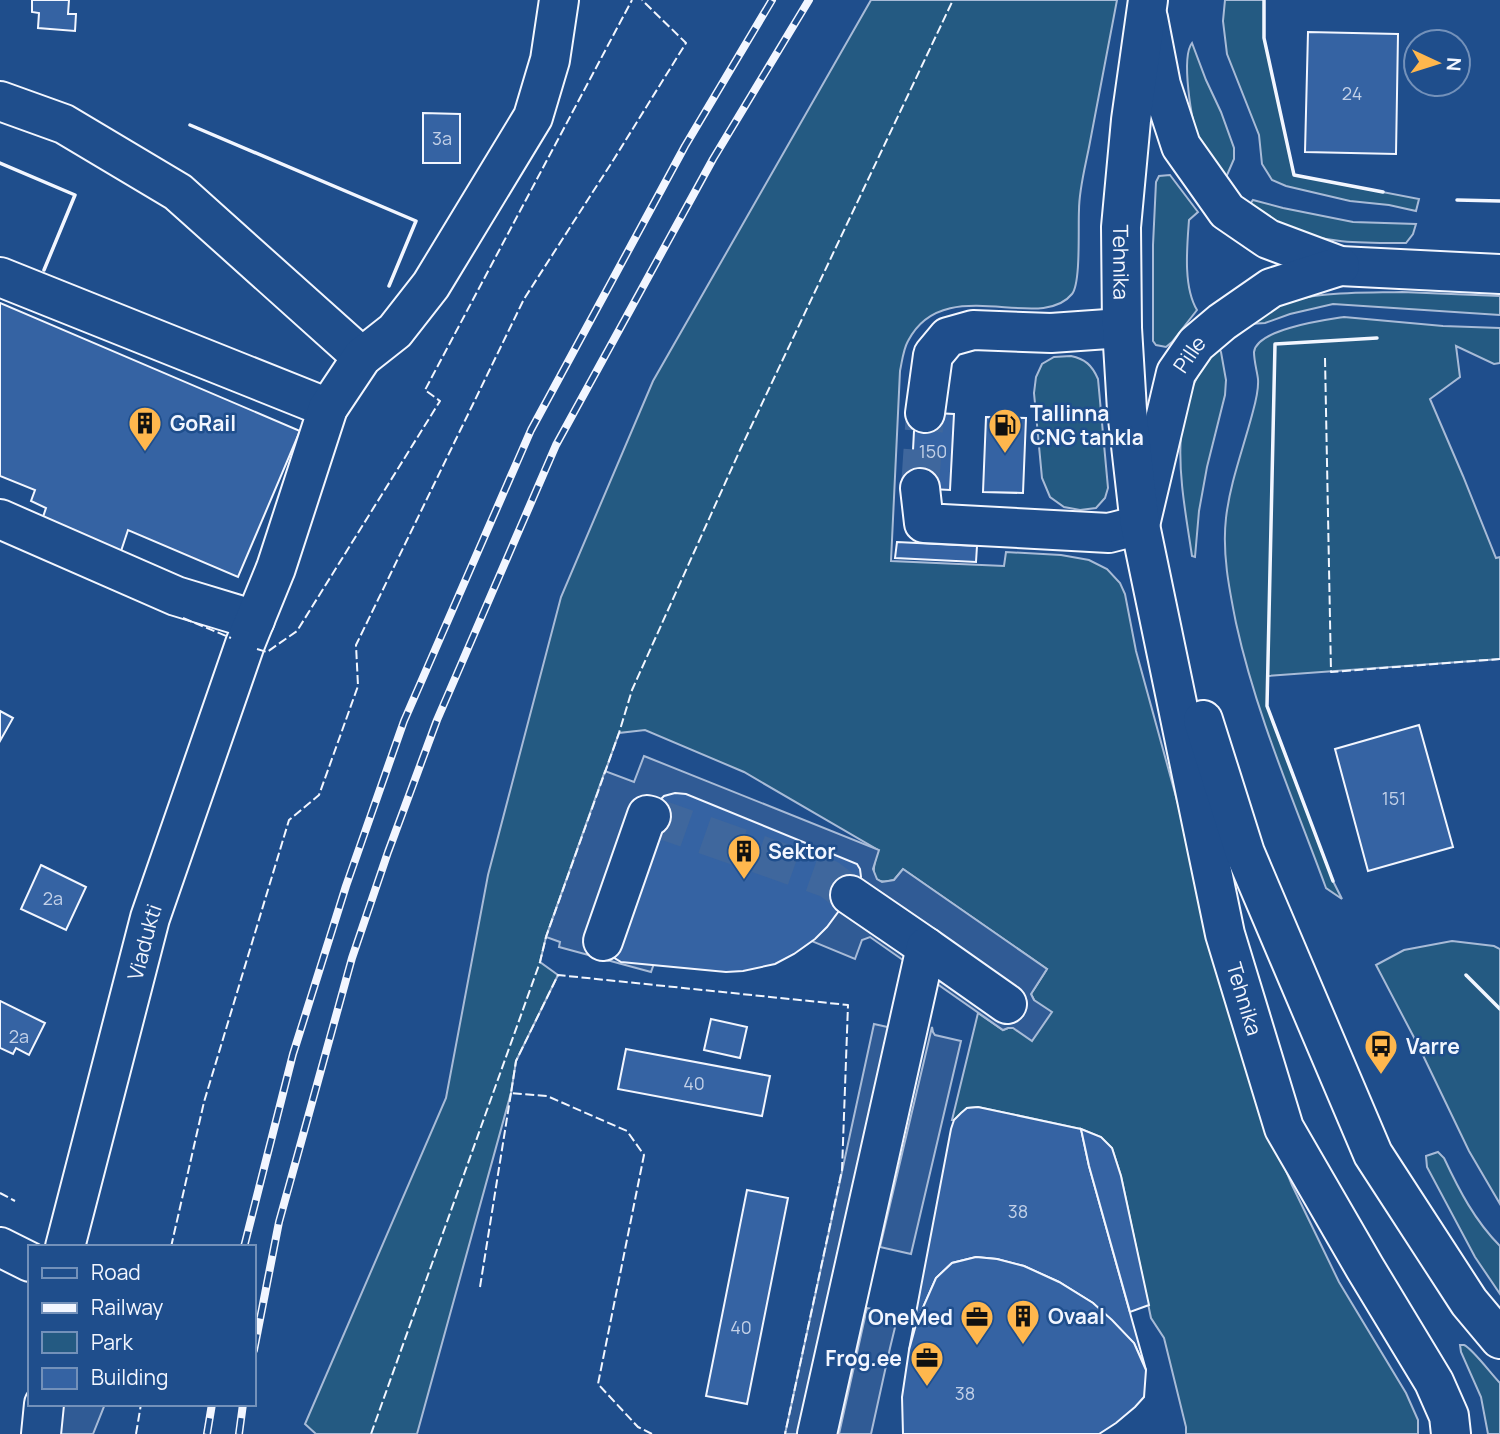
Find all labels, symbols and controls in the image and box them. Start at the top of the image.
north arrow [1402,28,1472,98]
text: N [1441,56,1467,72]
house number: 24 [1342,81,1362,105]
house number: 3a [432,126,452,150]
street label: Tehnika [1107,225,1136,300]
street label: Pille [1166,328,1211,378]
place label: Tallinna CNG tankla [1030,399,1144,451]
building icon: GoRail [126,404,164,453]
fuel station icon: Tallinna CNG tankla [986,406,1024,455]
place label: GoRail [170,409,236,437]
house number: 150 [919,439,947,463]
house number: 151 [1382,786,1406,810]
building icon: Sektor [725,832,763,881]
place label: Sektor [768,837,836,865]
house number: 2a [43,886,63,910]
street label: Viadukti [121,900,168,983]
street label: Tehnika [1220,959,1269,1039]
house number: 2a [9,1024,29,1048]
bus stop icon: Varre [1362,1027,1400,1076]
place label: Varre [1406,1032,1460,1060]
house number: 40 [683,1071,705,1095]
house number: 38 [1008,1199,1028,1223]
legend [28,1245,256,1406]
text: Road [91,1258,141,1286]
text: Railway [91,1293,163,1321]
building icon: Ovaal [1004,1297,1042,1346]
office icon: OneMed [958,1298,996,1347]
place label: Ovaal [1048,1302,1105,1330]
place label: OneMed [868,1303,953,1331]
house number: 40 [730,1315,752,1339]
text: Park [91,1328,133,1356]
office icon: Frog.ee [908,1339,946,1388]
place label: Frog.ee [825,1344,902,1372]
text: Building [91,1363,168,1391]
house number: 38 [955,1381,975,1405]

